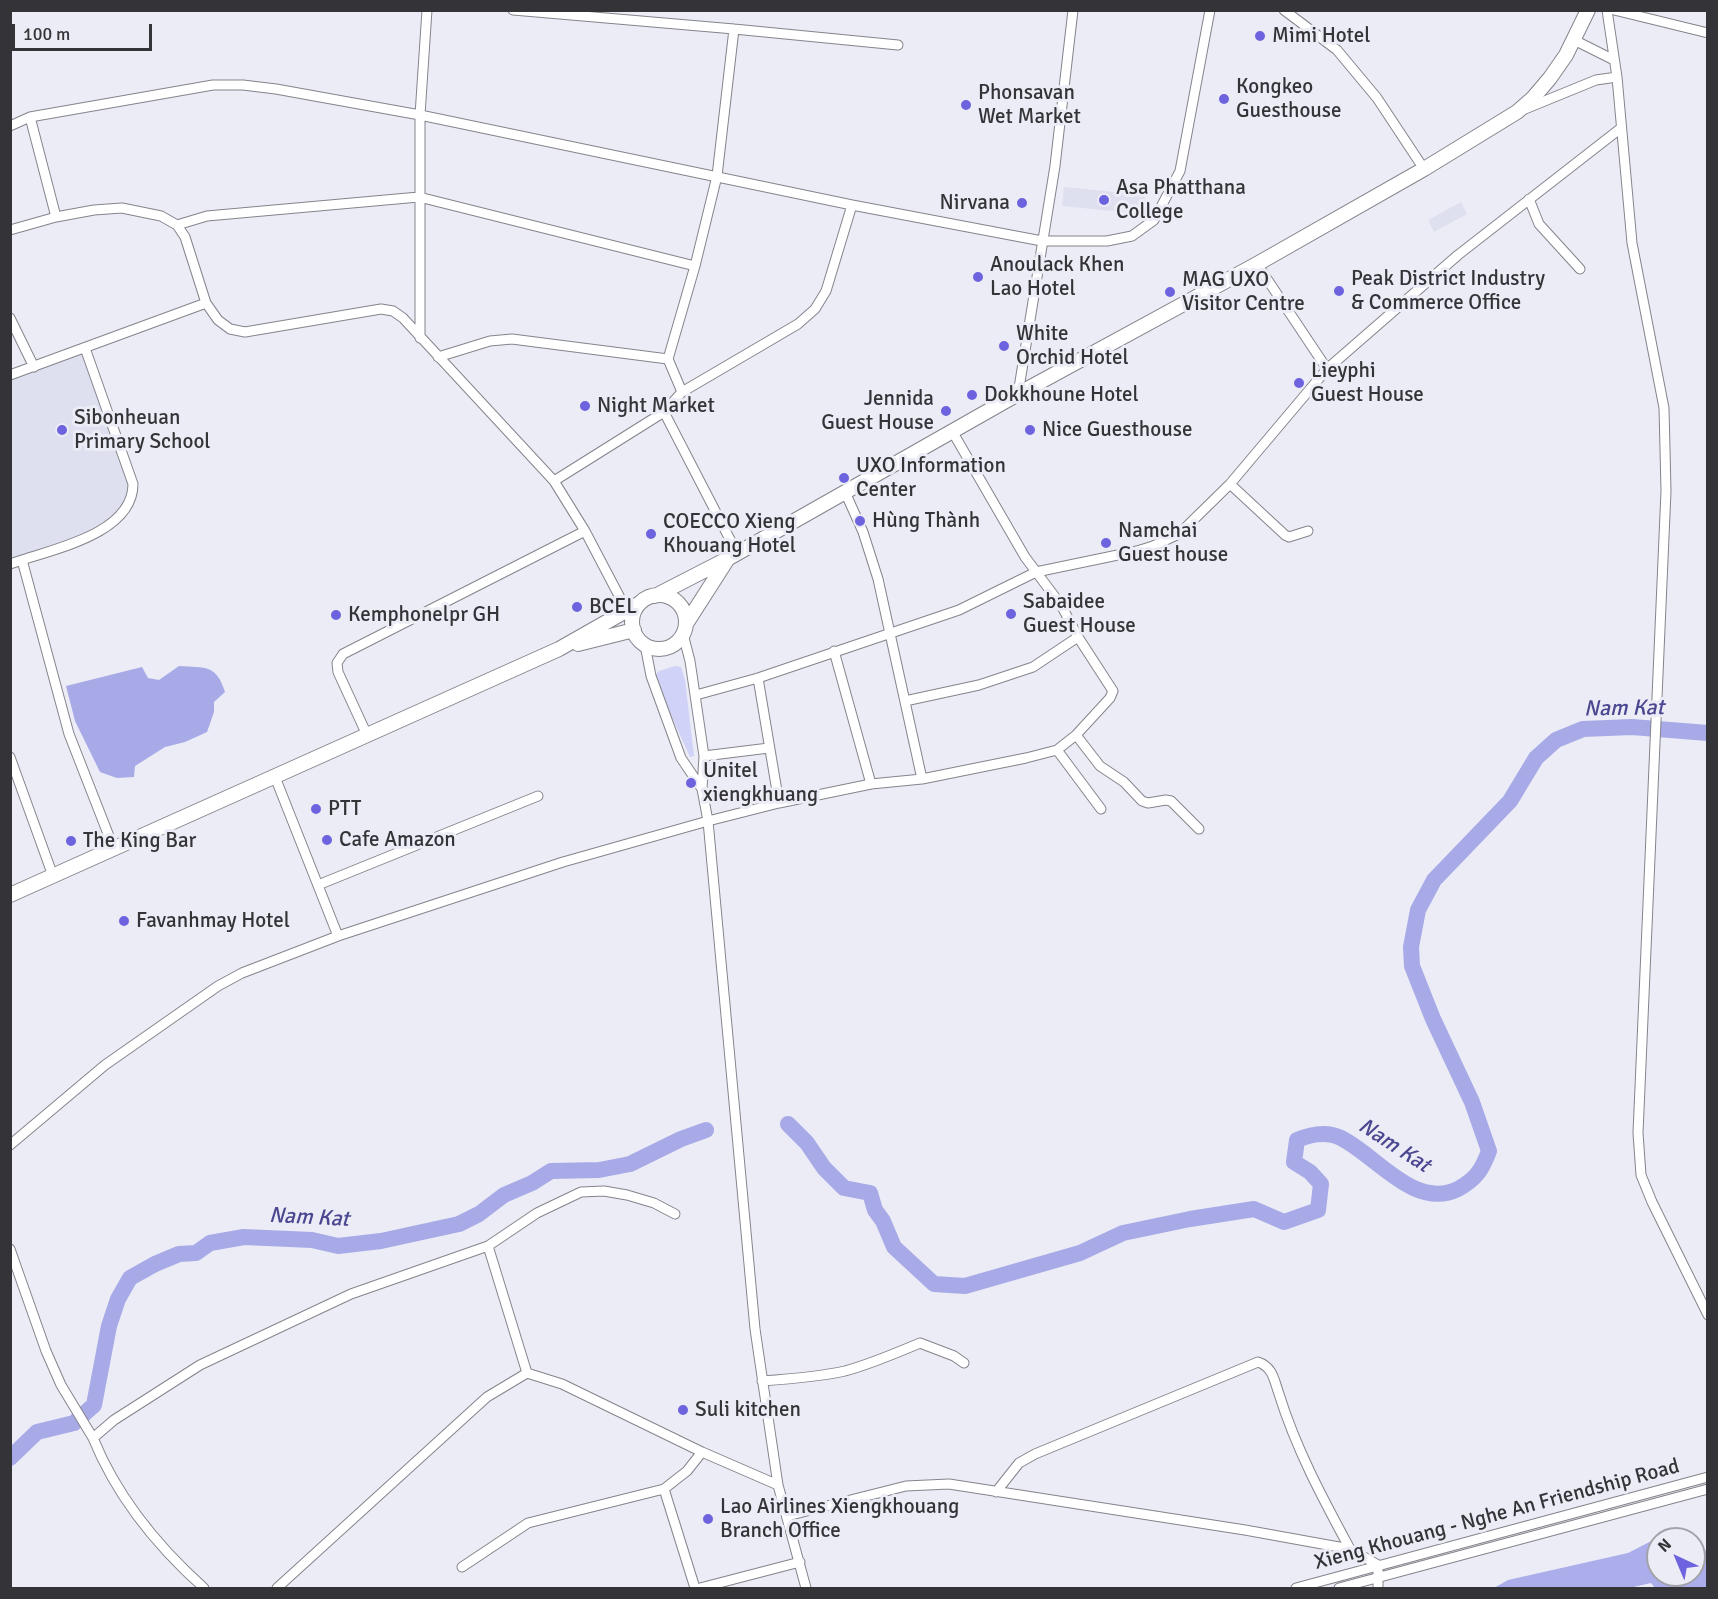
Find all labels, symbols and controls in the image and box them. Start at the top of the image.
scale bar [15,12,154,50]
text: 100 m [23,23,70,45]
place label: Mimi Hotel [1272,23,1370,49]
marker: Mimi Hotel [1253,29,1267,43]
place label: Kongkeo Guesthouse [1236,74,1342,124]
place label: Phonsavan Wet Market [978,80,1081,130]
marker: Kongkeo Guesthouse [1217,92,1231,106]
marker: Phonsavan Wet Market [959,98,973,112]
place label: Asa Phatthana College [1116,175,1246,225]
place label: Nirvana [939,190,1010,216]
marker: Asa Phatthana College [1097,193,1111,207]
marker: Nirvana [1015,196,1029,210]
place label: Anoulack Khen Lao Hotel [990,252,1124,302]
place label: Peak District Industry & Commerce Office [1351,266,1545,316]
place label: MAG UXO Visitor Centre [1182,267,1305,317]
marker: Anoulack Khen Lao Hotel [971,270,985,284]
marker: Peak District Industry & Commerce Office [1332,284,1346,298]
marker: MAG UXO Visitor Centre [1163,285,1177,299]
place label: White Orchid Hotel [1016,321,1129,371]
marker: White Orchid Hotel [997,339,1011,353]
place label: Lieyphi Guest House [1311,358,1424,408]
marker: Lieyphi Guest House [1292,376,1306,390]
place label: Dokkhoune Hotel [984,382,1139,408]
place label: Jennida Guest House [821,386,934,436]
marker: Dokkhoune Hotel [965,388,979,402]
place label: Night Market [597,393,715,419]
marker: Night Market [578,399,592,413]
marker: Jennida Guest House [939,404,953,418]
place label: Sibonheuan Primary School [74,405,210,455]
place label: Nice Guesthouse [1042,417,1192,443]
marker: Sibonheuan Primary School [55,423,69,437]
marker: Nice Guesthouse [1023,423,1037,437]
place label: UXO Information Center [856,453,1006,503]
marker: UXO Information Center [837,471,851,485]
place label: Hùng Thành [872,508,980,534]
place label: COECCO Xieng Khouang Hotel [663,509,796,559]
marker: Hùng Thành [853,514,867,528]
place label: Namchai Guest house [1118,518,1228,568]
marker: COECCO Xieng Khouang Hotel [644,527,658,541]
marker: Namchai Guest house [1099,536,1113,550]
place label: Sabaidee Guest House [1023,589,1136,639]
place label: BCEL [589,594,637,620]
marker: BCEL [570,600,584,614]
place label: Kemphonelpr GH [348,602,500,628]
marker: Sabaidee Guest House [1004,607,1018,621]
marker: Kemphonelpr GH [329,608,343,622]
water label: Nam Kat [1584,695,1664,723]
place label: Unitel xiengkhuang [703,758,818,808]
marker: Unitel xiengkhuang [684,776,698,790]
place label: PTT [328,796,361,822]
marker: PTT [309,802,323,816]
place label: Cafe Amazon [339,827,456,853]
place label: The King Bar [83,828,196,854]
marker: Cafe Amazon [320,833,334,847]
marker: The King Bar [64,834,78,848]
place label: Favanhmay Hotel [136,908,290,934]
marker: Favanhmay Hotel [117,914,131,928]
water label: Nam Kat [1353,1113,1435,1179]
water label: Nam Kat [268,1203,350,1233]
place label: Suli kitchen [695,1397,801,1423]
marker: Suli kitchen [676,1403,690,1417]
street label: Xieng Khouang - Nghe An Friendship Road [1312,1454,1682,1576]
place label: Lao Airlines Xiengkhouang Branch Office [720,1494,959,1544]
marker: Lao Airlines Xiengkhouang Branch Office [701,1512,715,1526]
north arrow [1646,1527,1706,1587]

